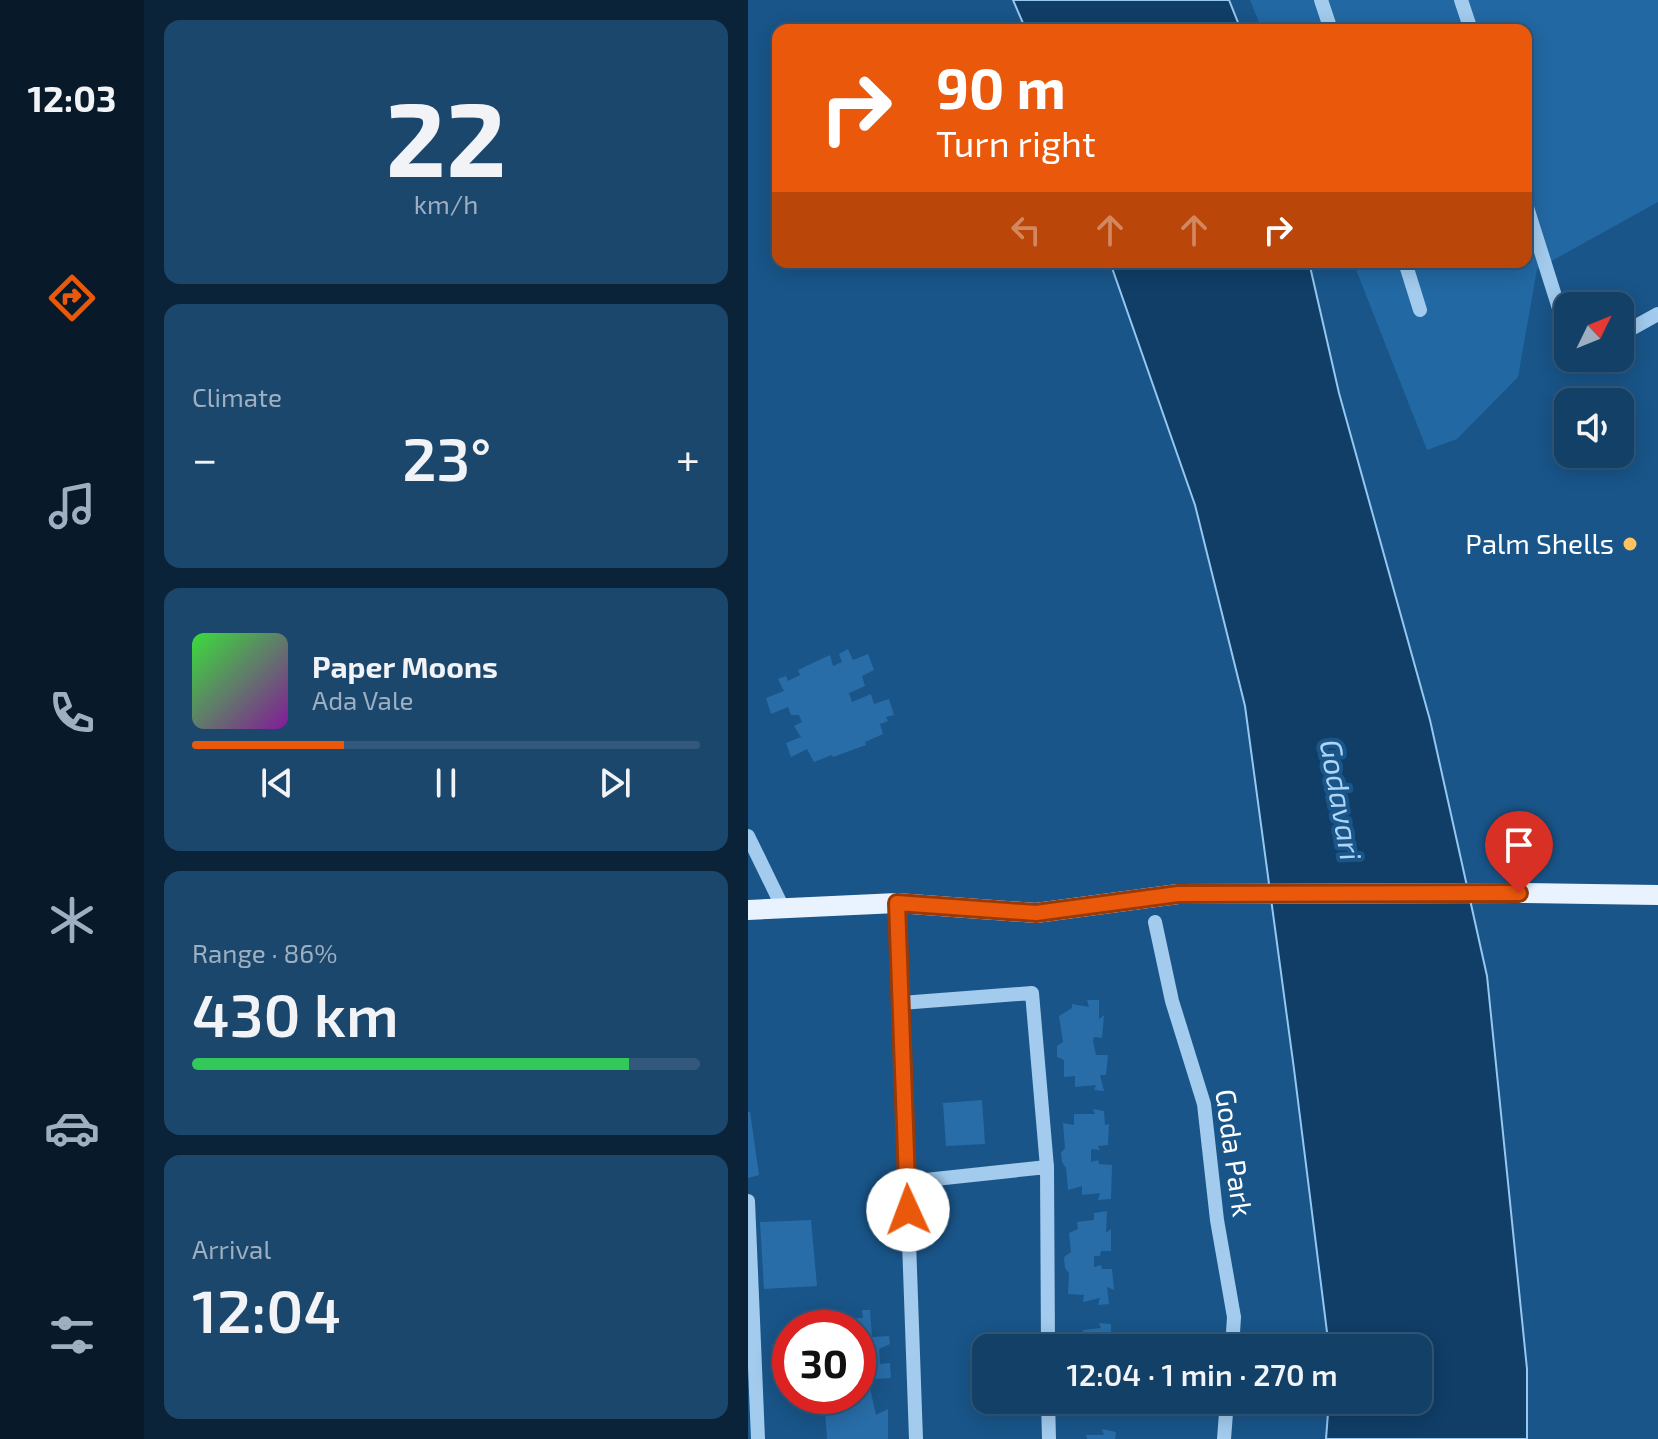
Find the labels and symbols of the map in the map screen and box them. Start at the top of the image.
north arrow [1554,292,1634,372]
place label: Palm Shells [1465,526,1614,560]
marker: Palm Shells [1621,535,1639,553]
water label: Godavari [1314,736,1370,863]
pin [1485,811,1553,893]
street label: Goda Park [1209,1087,1261,1219]
position arrow [866,1168,950,1252]
speed limit sign: 30 [772,1310,876,1414]

